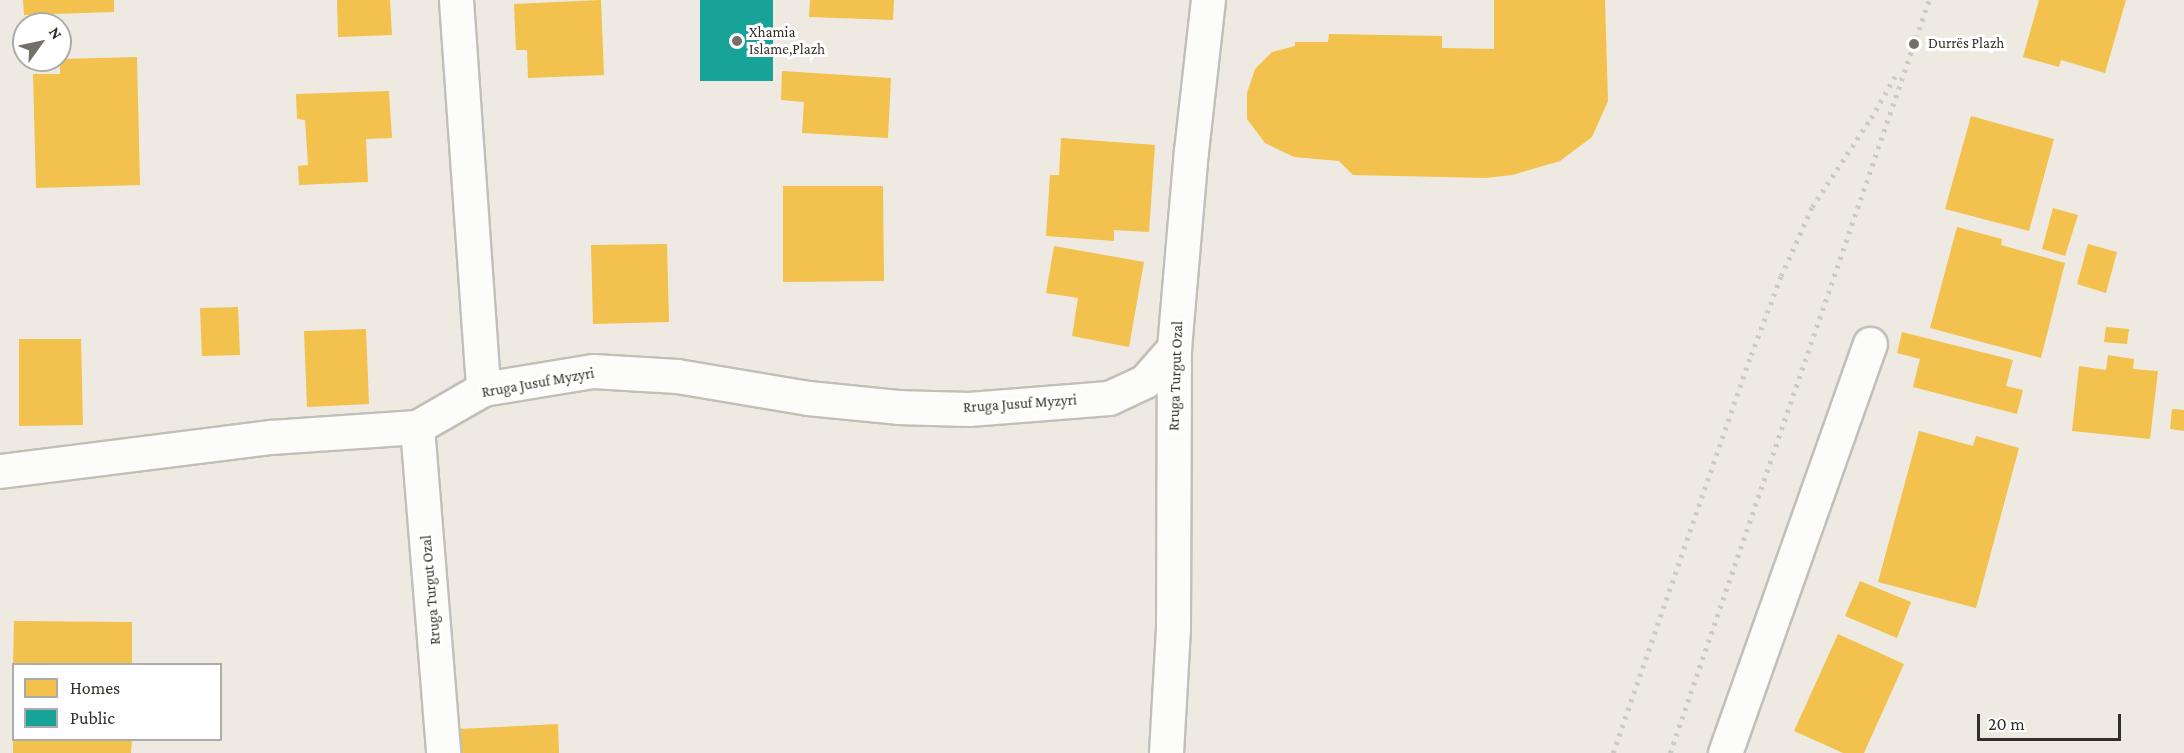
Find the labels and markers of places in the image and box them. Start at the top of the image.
place label: Xhamia Islame,Plazh [749,23,825,58]
marker: Xhamia Islame,Plazh [730,34,744,48]
marker: Durrës Plazh [1905,35,1923,53]
place label: Durrës Plazh [1928,35,2004,53]

